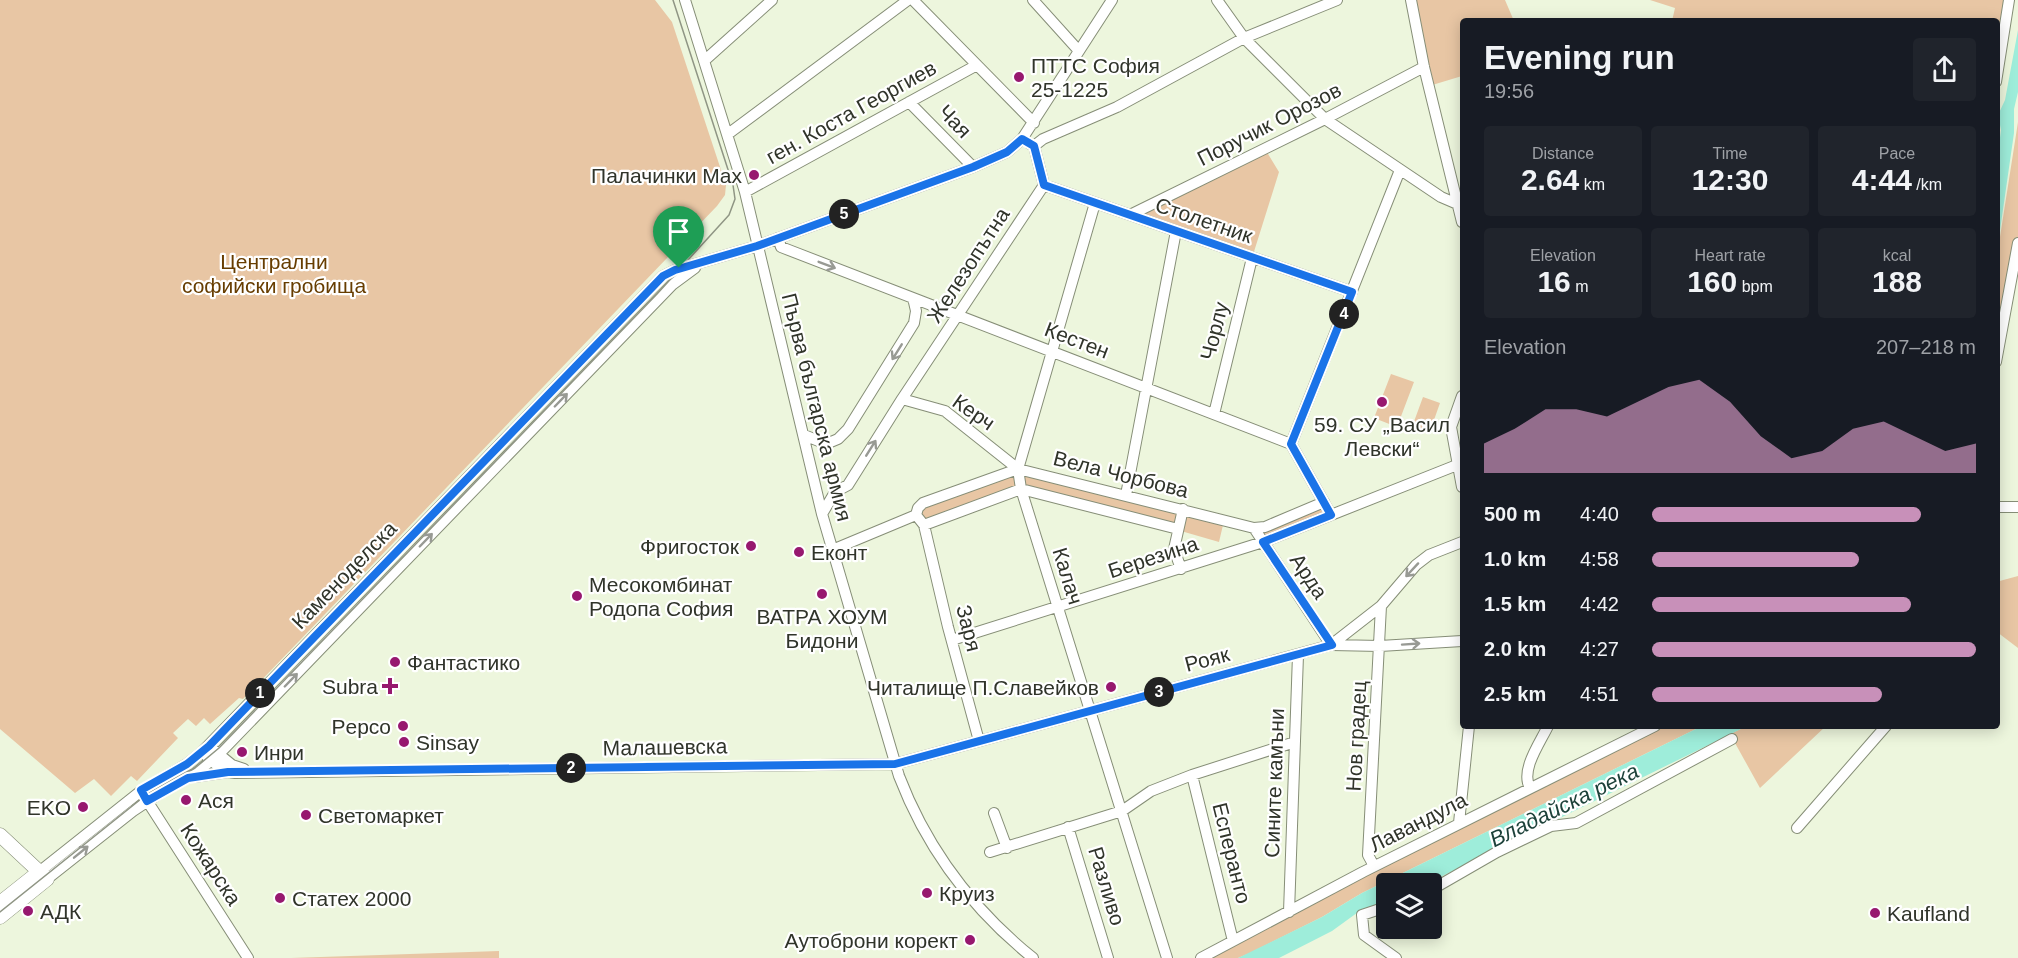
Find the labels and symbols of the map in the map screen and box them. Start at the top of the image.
place label: ПТТС София 25-1225 [1031,54,1160,101]
street label: ген. Коста Георгиев [762,56,940,168]
marker: ПТТС София 25-1225 [1012,70,1026,84]
street label: Поручик Орозов [1193,78,1345,170]
street label: Чая [934,100,976,142]
place label: Палачинки Max [591,164,743,187]
marker: Палачинки Max [747,168,761,182]
street label: Столетник [1152,193,1256,248]
pin: 5 [829,199,859,229]
street label: Железопътна [922,203,1014,327]
pin [653,206,704,268]
park label: Централни софийски гробища [182,250,366,297]
one-way arrow [817,260,835,271]
street label: Първа българска армия [778,291,856,523]
street label: Чорлу [1196,299,1232,363]
pin: 4 [1329,299,1359,329]
street label: Кестен [1042,317,1112,363]
one-way arrow [890,343,903,360]
street label: Керч [949,389,999,435]
one-way arrow [554,392,569,407]
marker: 59. СУ „Васил Левски“ [1375,395,1389,409]
place label: 59. СУ „Васил Левски“ [1314,413,1450,460]
one-way arrow [865,440,878,457]
street label: Вела Чорбова [1051,446,1191,502]
street label: Каменоделска [287,516,401,633]
one-way arrow [419,532,433,547]
street label: Березина [1105,532,1201,582]
place label: Фригосток [640,535,740,558]
marker: Фригосток [744,539,758,553]
place label: Еконт [811,541,868,564]
marker: Еконт [792,545,806,559]
street label: Калач [1048,545,1088,607]
street label: Арда [1286,549,1332,603]
one-way arrow [1405,562,1419,577]
place label: Месокомбинат Родопа София [589,573,733,620]
marker: ВАТРА ХОУМ Бидони [815,587,829,601]
marker: Месокомбинат Родопа София [570,589,584,603]
street label: Заря [952,602,986,654]
place label: ВАТРА ХОУМ Бидони [757,605,887,652]
one-way arrow [1400,639,1420,650]
street label: Рояк [1182,642,1233,676]
place label: Фантастико [407,651,520,674]
marker: Фантастико [388,655,402,669]
one-way arrow [283,673,298,688]
place label: Subra [322,675,378,698]
place label: Читалище П.Славейков [867,676,1099,699]
pin: 3 [1144,677,1174,707]
pin: 1 [245,678,275,708]
marker: Subra [383,679,397,693]
marker: Читалище П.Славейков [1104,680,1118,694]
street label: Нов градец [1342,680,1370,792]
street label: Сините камъни [1260,708,1288,858]
place label: Pepco [331,715,391,738]
marker: Pepco [396,719,410,733]
place label: Sinsay [416,731,480,754]
street label: Малашевска [602,734,728,760]
marker: Sinsay [397,735,411,749]
place label: Инри [254,741,304,764]
marker: Инри [235,745,249,759]
pin: 2 [556,753,586,783]
water label: Владайска река [1485,758,1643,852]
street label: Лавандула [1366,788,1471,856]
place label: Ася [198,789,234,812]
marker: Ася [179,793,193,807]
place label: EKO [27,796,71,819]
marker: EKO [76,800,90,814]
street label: Есперанто [1208,800,1256,906]
place label: Светомаркет [318,804,444,827]
marker: Светомаркет [299,808,313,822]
street label: Кожарска [176,819,246,909]
street label: Разливо [1084,844,1130,928]
one-way arrow [73,845,88,859]
place label: Круиз [939,882,995,905]
marker: Круиз [920,886,934,900]
place label: Статех 2000 [292,887,411,910]
marker: Статех 2000 [273,891,287,905]
place label: АДК [40,900,82,923]
place label: Kaufland [1887,902,1970,925]
marker: АДК [21,904,35,918]
marker: Kaufland [1868,906,1882,920]
place label: Аутоброни корект [785,929,958,952]
marker: Аутоброни корект [963,933,977,947]

